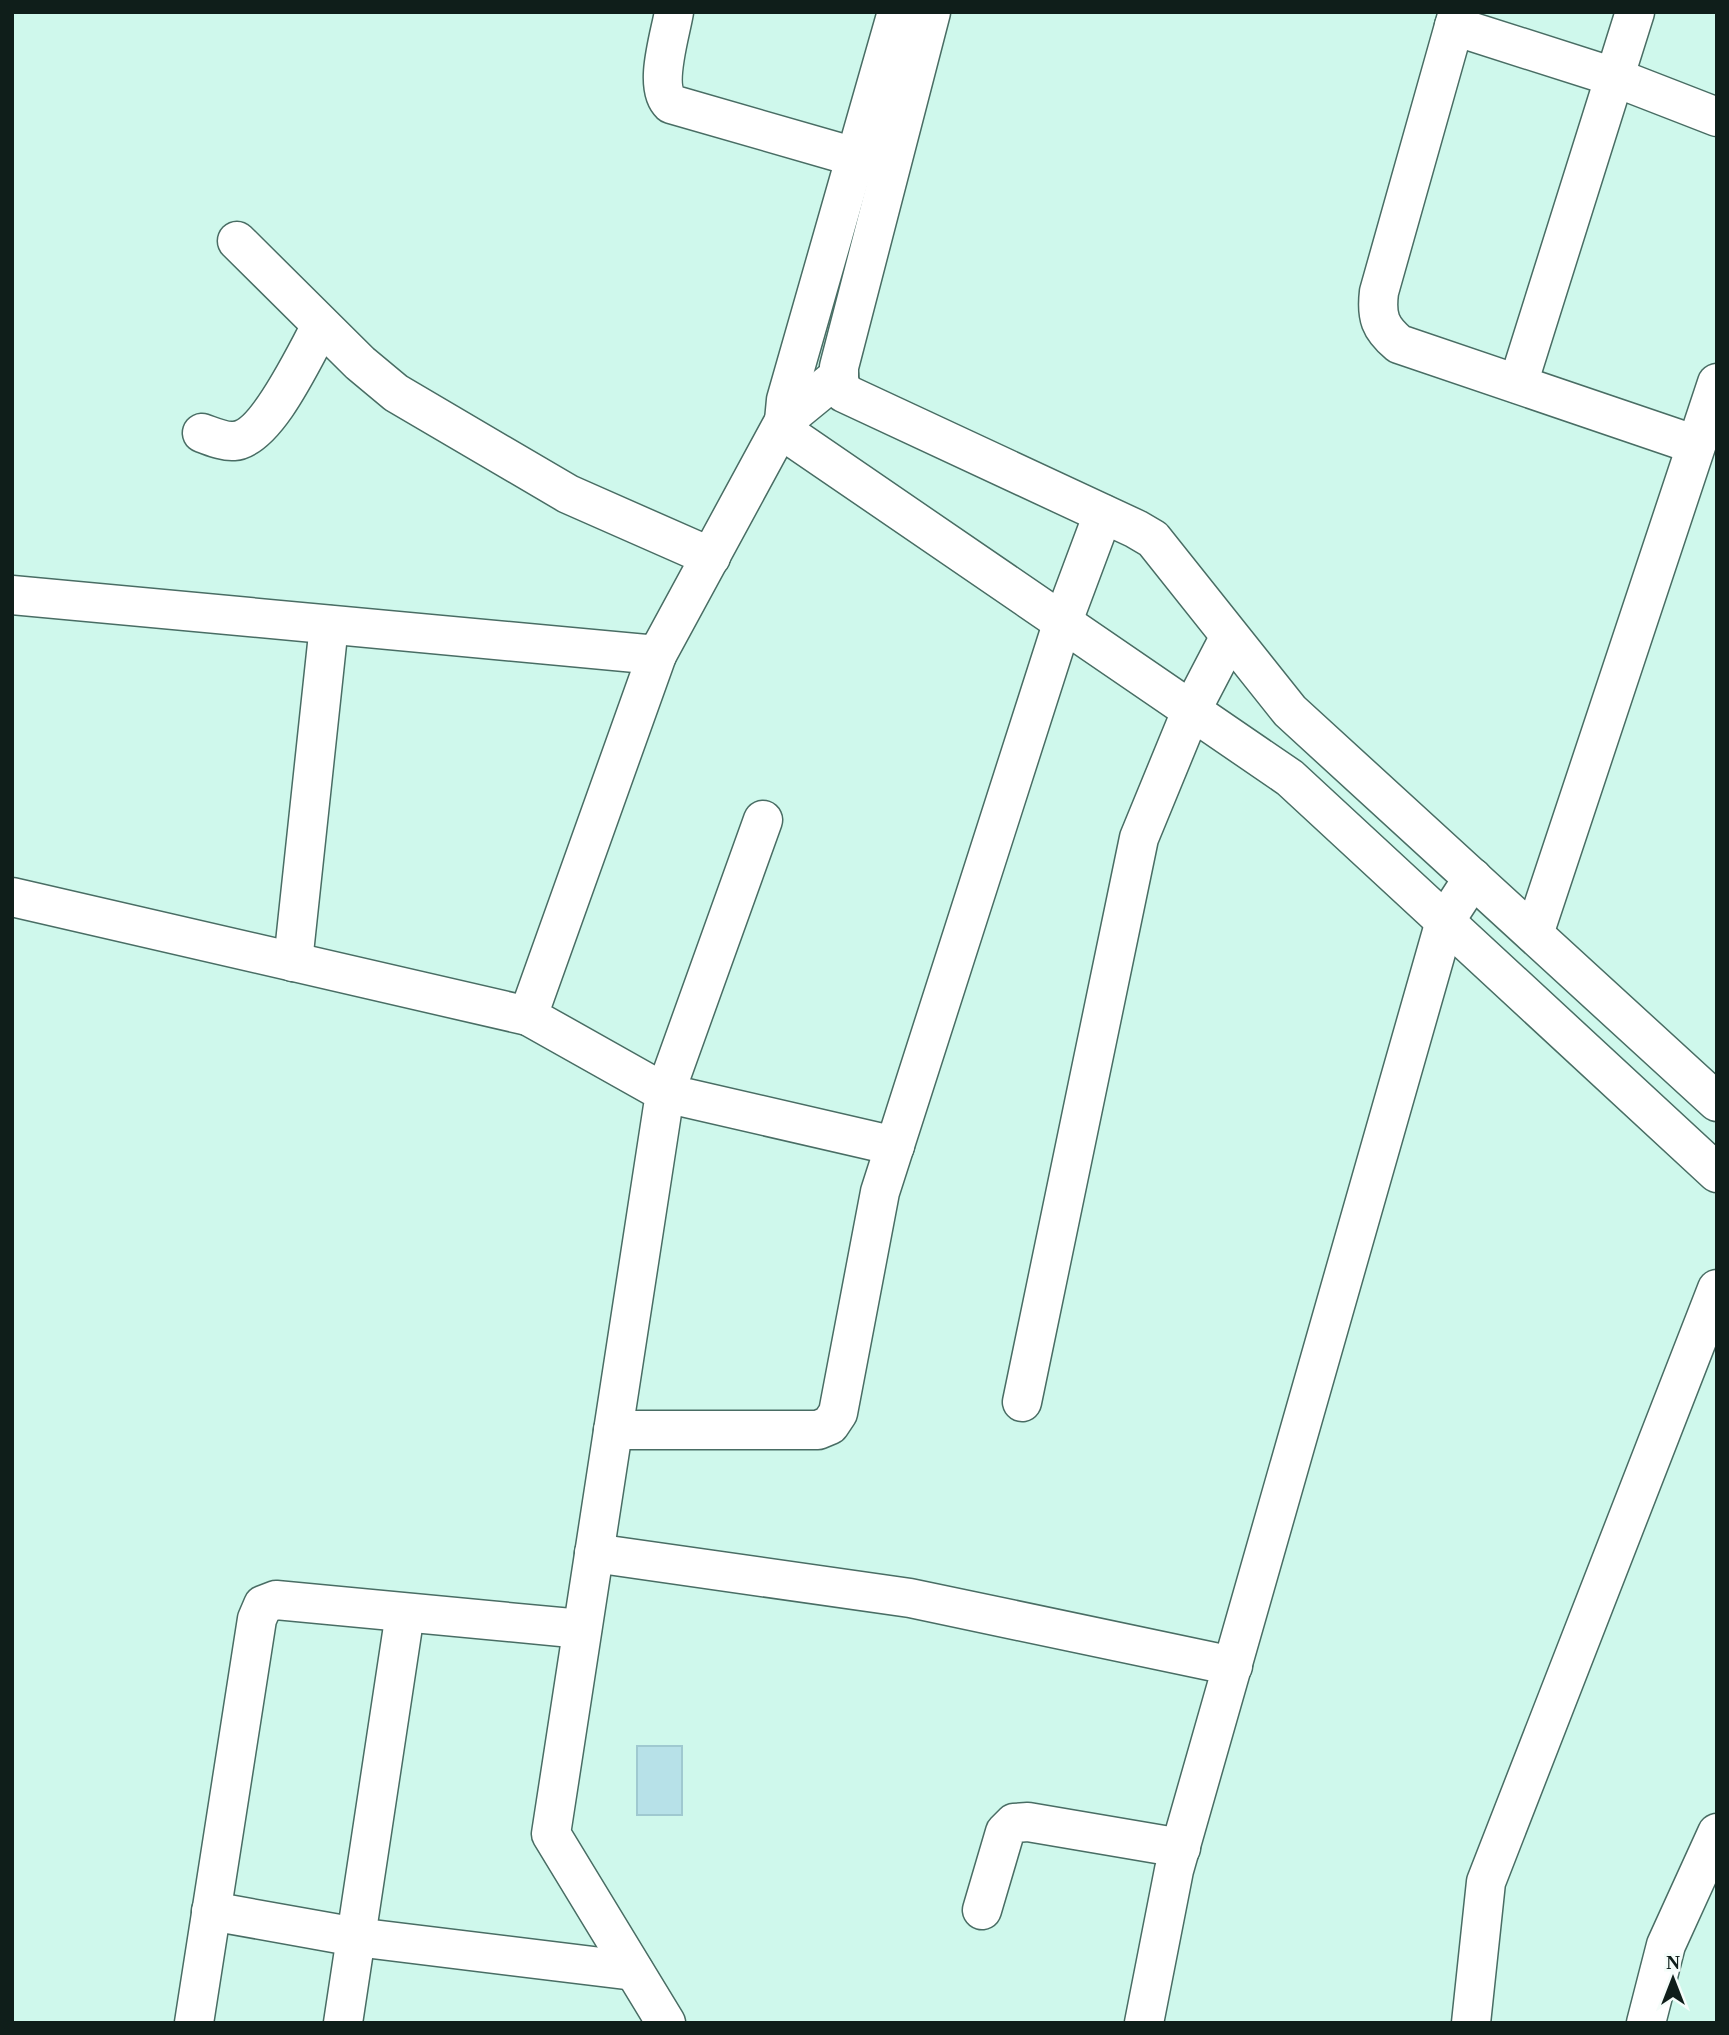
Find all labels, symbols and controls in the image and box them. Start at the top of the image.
north arrow [1638,1944,1708,2014]
text: N [1666,1952,1680,1973]

